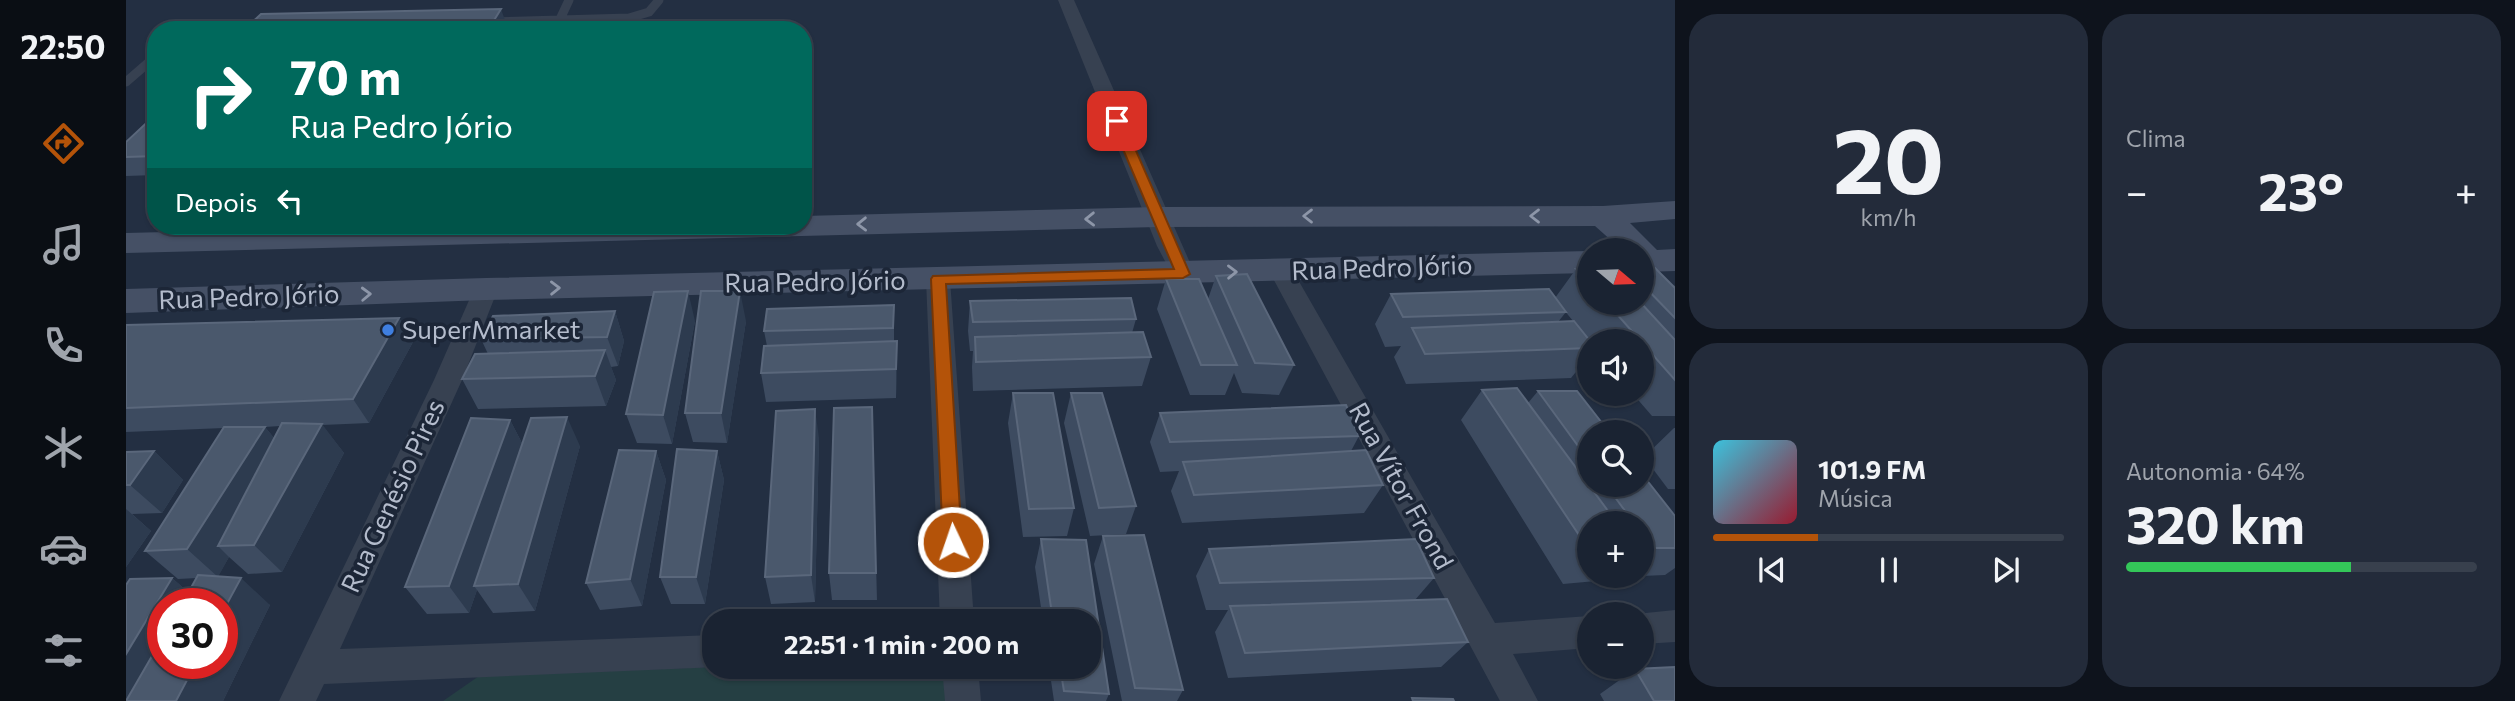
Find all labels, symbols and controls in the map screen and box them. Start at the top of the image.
text: 22:50 [21,26,105,66]
text: 70 m [290,45,401,105]
icon: right [175,49,266,140]
pin [1087,91,1147,151]
text: 20 [1833,101,1944,213]
icon: arrive [1098,102,1136,140]
text: Rua Pedro Jório [290,105,513,145]
icon: directions [39,119,88,168]
text: Clima [2126,124,2186,152]
text: 23° [2258,158,2344,222]
text: − [2126,167,2148,214]
text: + [2455,167,2477,214]
icon: left [271,182,309,220]
text: Depois [175,186,257,217]
text: km/h [1861,203,1916,231]
one-way arrow [1302,208,1312,224]
one-way arrow [1529,208,1540,224]
one-way arrow [1084,211,1094,227]
one-way arrow [856,217,867,232]
icon: music [39,220,88,269]
north arrow [1577,238,1654,315]
map controls [1577,238,1654,679]
street label: Rua Pedro Jório [1291,248,1473,285]
street label: Rua Pedro Jório [724,263,906,298]
one-way arrow [1227,265,1238,280]
street label: Rua Pedro Jório [158,277,340,314]
one-way arrow [550,280,560,296]
one-way arrow [360,286,371,301]
place label: SuperMmarket [402,313,581,344]
icon: phone [39,321,88,370]
marker: SuperMmarket [380,322,396,338]
button: sound [1577,329,1654,406]
street label: Rua Genésio Pires [333,394,450,597]
street label: Rua Vítor Frond [1344,396,1461,574]
button: search [1577,420,1654,497]
icon: climate [39,423,88,472]
text: 101.9 FM [1818,453,1926,484]
text: Autonomia · 64% [2126,457,2305,485]
text: Música [1818,484,1893,512]
text: 320 km [2126,491,2305,555]
position arrow [916,505,990,579]
button: + [1577,511,1654,588]
icon: car [39,524,88,573]
icon: previous [1753,551,1791,589]
icon: pause [1870,551,1908,589]
icon: next [1987,551,2025,589]
speed limit sign: 30 [147,588,238,679]
button: − [1577,602,1654,679]
icon: filters [39,626,88,675]
text: 22:51 · 1 min · 200 m [784,628,1019,659]

